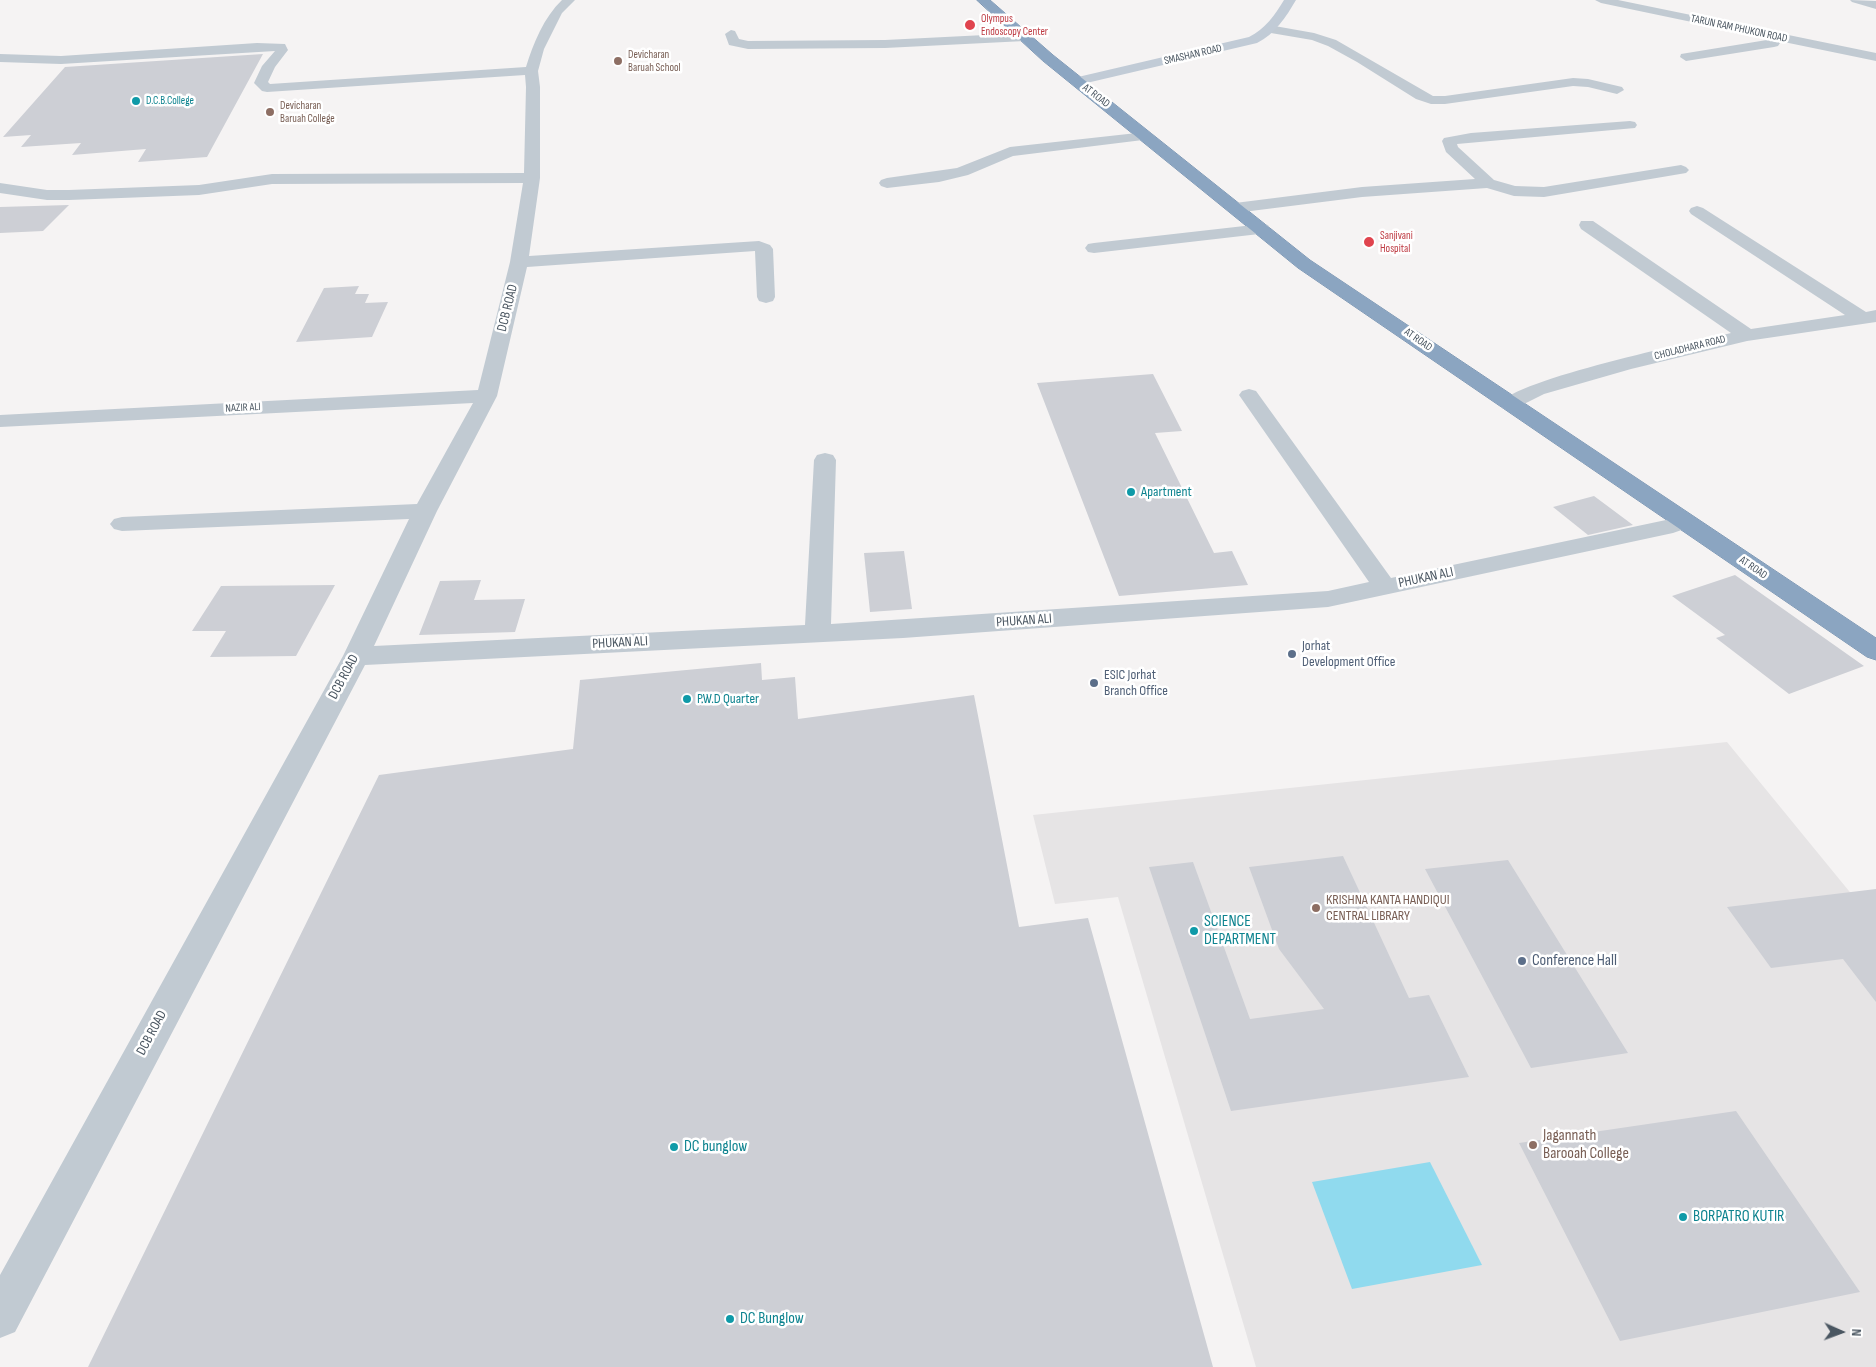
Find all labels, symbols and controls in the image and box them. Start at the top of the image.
place label: Olympus Endoscopy Center [981,12,1048,38]
street label: TARUN RAM PHUKON ROAD [1690,12,1788,46]
marker: Olympus Endoscopy Center [963,18,977,32]
street label: SMASHAN ROAD [1163,42,1223,68]
place label: Devicharan Baruah School [628,48,681,74]
marker: Devicharan Baruah School [612,55,624,67]
street label: AT ROAD [1080,81,1112,111]
place label: D.C.B.College [146,94,194,108]
marker: D.C.B.College [130,95,142,107]
place label: Devicharan Baruah College [280,99,335,125]
marker: Devicharan Baruah College [264,106,276,118]
place label: Sanjivani Hospital [1380,229,1413,255]
marker: Sanjivani Hospital [1362,235,1376,249]
street label: DCB ROAD [494,283,522,333]
street label: AT ROAD [1402,326,1434,354]
street label: CHOLADHARA ROAD [1653,333,1727,363]
street label: NAZIR ALI [225,400,261,416]
place label: Apartment [1141,484,1192,500]
marker: Apartment [1125,486,1137,498]
street label: AT ROAD [1736,554,1770,582]
street label: PHUKAN ALI [1397,564,1455,592]
street label: PHUKAN ALI [996,611,1052,631]
street label: PHUKAN ALI [592,633,648,653]
place label: Jorhat Development Office [1302,638,1395,670]
marker: Jorhat Development Office [1286,648,1298,660]
street label: DCB ROAD [325,652,363,702]
place label: ESIC Jorhat Branch Office [1104,667,1168,700]
marker: ESIC Jorhat Branch Office [1088,677,1100,689]
place label: P.W.D Quarter [697,691,759,707]
marker: P.W.D Quarter [681,693,693,705]
place label: KRISHNA KANTA HANDIQUI CENTRAL LIBRARY [1326,892,1449,924]
marker: KRISHNA KANTA HANDIQUI CENTRAL LIBRARY [1310,902,1322,914]
place label: SCIENCE DEPARTMENT [1204,912,1276,950]
marker: SCIENCE DEPARTMENT [1188,925,1200,937]
place label: Conference Hall [1532,951,1617,971]
marker: Conference Hall [1516,955,1528,967]
street label: DCB ROAD [133,1008,171,1058]
place label: Jagannath Barooah College [1543,1126,1629,1164]
place label: DC bunglow [684,1137,747,1157]
marker: Jagannath Barooah College [1527,1139,1539,1151]
marker: DC bunglow [668,1141,680,1153]
place label: BORPATRO KUTIR [1693,1207,1785,1227]
marker: BORPATRO KUTIR [1677,1211,1689,1223]
north arrow [1816,1307,1866,1357]
place label: DC Bunglow [740,1309,804,1329]
marker: DC Bunglow [724,1313,736,1325]
text: N [1848,1328,1865,1337]

